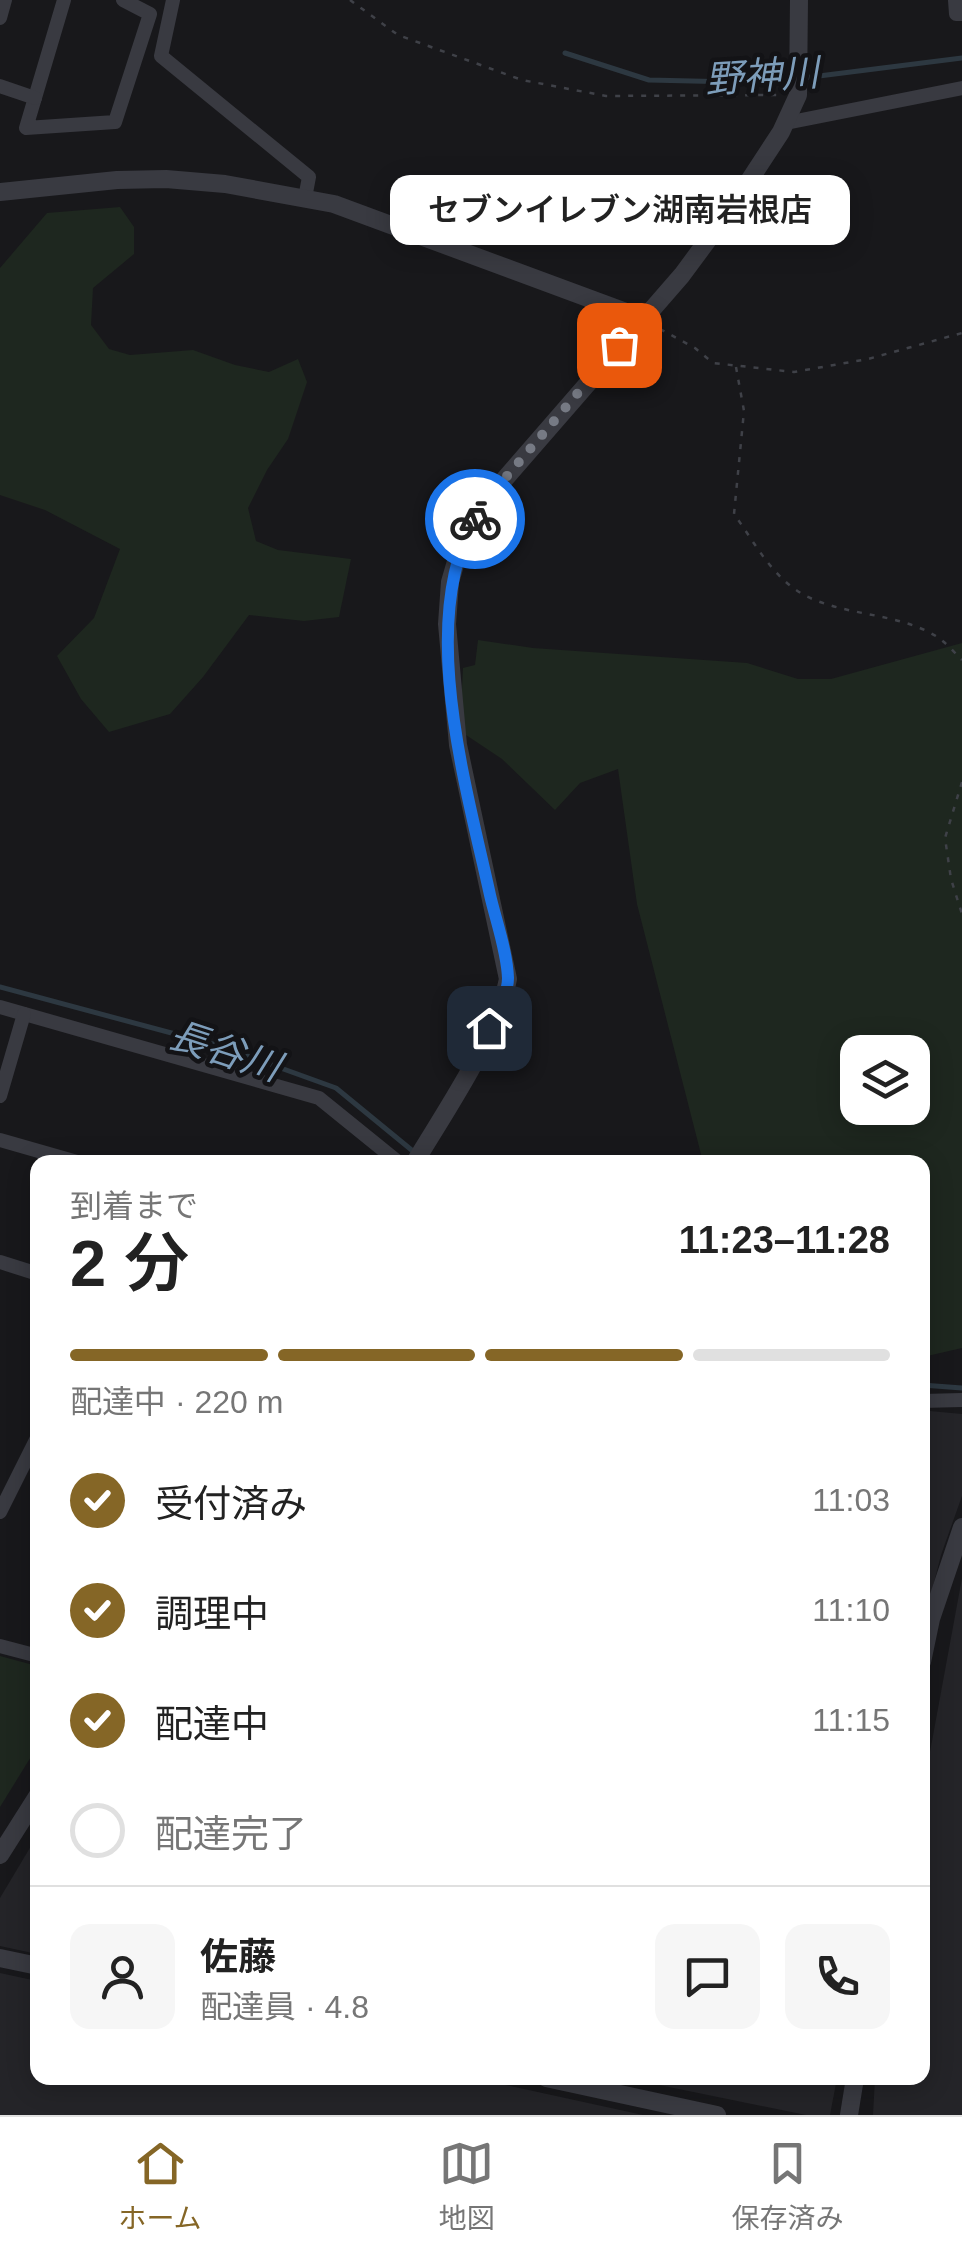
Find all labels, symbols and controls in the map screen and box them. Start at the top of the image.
water label: 野神川 [704,51,824,101]
callout: セブンイレブン湖南岩根店 [389,175,849,245]
text: セブンイレブン湖南岩根店 [428,192,812,228]
pin [577,303,662,388]
icon: bag [592,318,647,373]
courier [425,469,525,569]
icon: bike [448,492,503,547]
pin [447,986,532,1071]
icon: home [462,1001,517,1056]
water label: 長谷川 [164,1013,289,1090]
map controls [840,1035,930,1125]
button: layers [840,1035,930,1125]
text: 到着まで [70,1188,198,1224]
text: 11:23–11:28 [679,1219,890,1261]
text: 2 分 [70,1227,189,1300]
text: 配達中 · 220 m [70,1384,283,1420]
icon: check [70,1473,125,1528]
text: 11:03 [812,1482,890,1518]
text: 受付済み [155,1483,307,1525]
icon: check [70,1583,125,1638]
text: 11:10 [812,1592,890,1628]
text: 調理中 [155,1593,269,1635]
icon: check [70,1693,125,1748]
text: 11:15 [812,1702,890,1738]
text: 配達中 [155,1703,269,1745]
text: 配達完了 [155,1813,307,1855]
button: person [70,1924,175,2029]
button: chat [655,1924,760,2029]
button: phone [785,1924,890,2029]
text: 佐藤 [200,1936,276,1978]
text: 配達員 · 4.8 [200,1989,369,2025]
tab: ホーム [118,2136,202,2236]
tab: 地図 [439,2136,495,2236]
tab: 保存済み [731,2136,844,2236]

